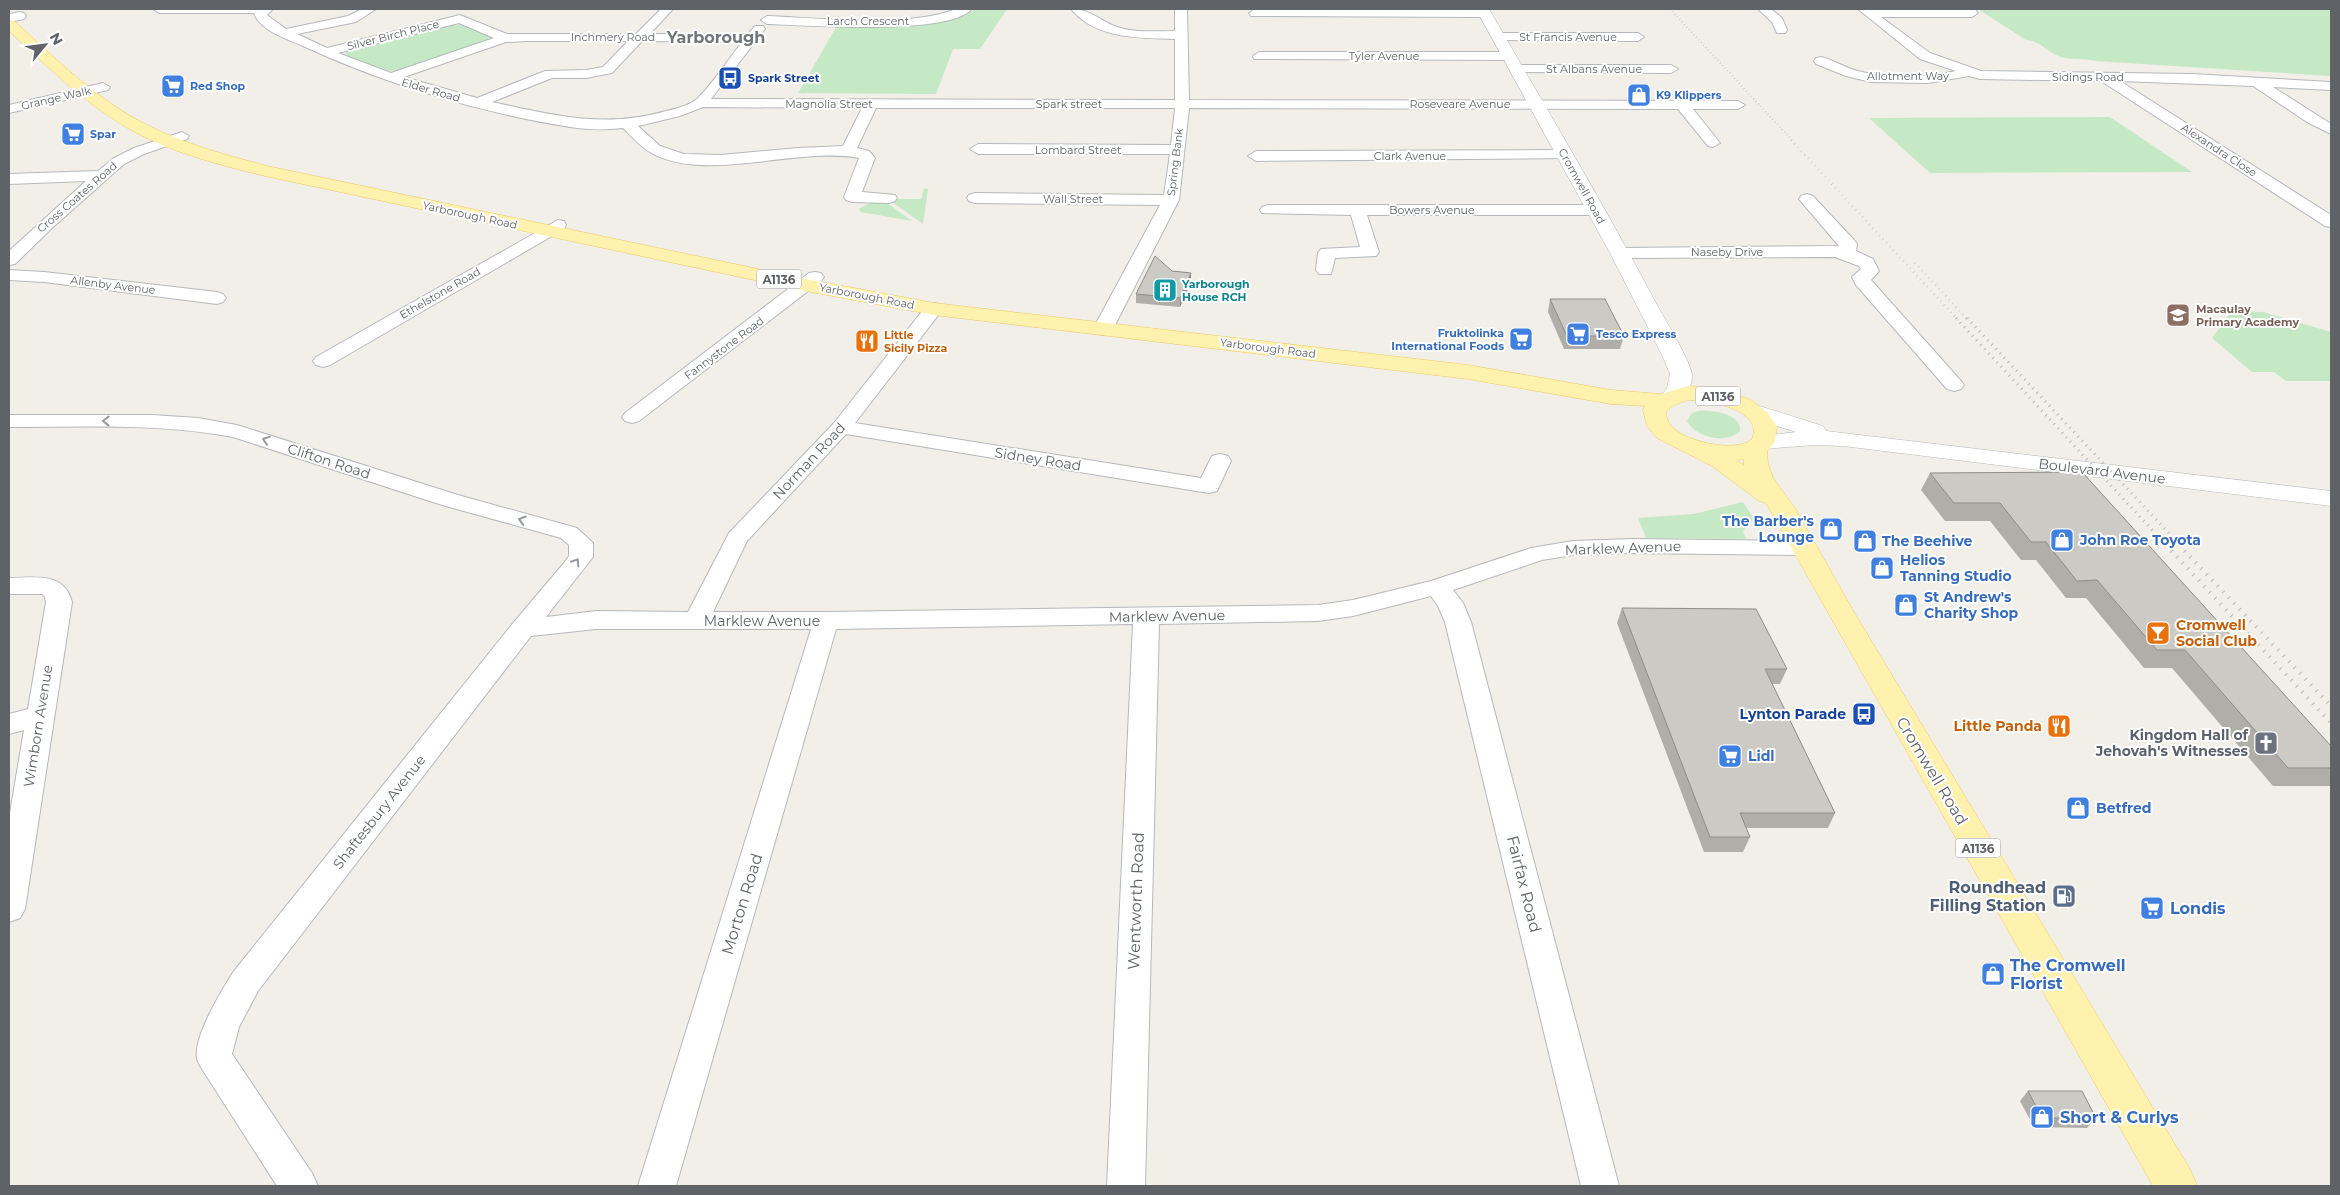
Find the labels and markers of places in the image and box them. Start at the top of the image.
bus stop icon: Spark Street [717,65,743,91]
place label: Spark Street [748,71,820,85]
supermarket icon: Red Shop [160,73,186,99]
place label: Red Shop [190,79,246,93]
shop icon: K9 Klippers [1626,82,1652,108]
place label: K9 Klippers [1656,88,1722,102]
supermarket icon: Spar [60,121,86,147]
place label: Spar [90,127,116,141]
building icon: Yarborough House RCH [1152,277,1178,303]
place label: Yarborough House RCH [1181,277,1250,304]
school or university icon: Macaulay Primary Academy [2165,302,2191,328]
place label: Macaulay Primary Academy [2196,302,2299,329]
supermarket icon: Tesco Express [1565,321,1591,347]
place label: Fruktolinka International Foods [1391,326,1504,353]
supermarket icon: Fruktolinka International Foods [1508,326,1534,352]
place label: Tesco Express [1596,327,1677,341]
restaurant icon: Little Sicily Pizza [854,328,880,354]
place label: Little Sicily Pizza [884,328,947,355]
place label: The Barber's Lounge [1722,512,1815,546]
shop icon: The Barber's Lounge [1818,516,1844,542]
shop icon: John Roe Toyota [2049,527,2075,553]
shop icon: The Beehive [1852,528,1878,554]
place label: John Roe Toyota [2079,531,2201,549]
place label: The Beehive [1882,532,1973,550]
place label: Helios Tanning Studio [1900,551,2012,585]
shop icon: Helios Tanning Studio [1869,555,1895,581]
place label: St Andrew's Charity Shop [1924,588,2019,622]
shop icon: St Andrew's Charity Shop [1893,592,1919,618]
place label: Cromwell Social Club [2176,616,2257,650]
bar icon: Cromwell Social Club [2145,620,2171,646]
bus stop icon: Lynton Parade [1851,701,1877,727]
place label: Lynton Parade [1739,705,1846,723]
restaurant icon: Little Panda [2046,713,2072,739]
place label: Little Panda [1954,717,2042,735]
place label: Kingdom Hall of Jehovah's Witnesses [2095,726,2249,760]
church icon: Kingdom Hall of Jehovah's Witnesses [2253,730,2279,756]
supermarket icon: Lidl [1717,743,1743,769]
place label: Lidl [1748,747,1775,765]
shop icon: Betfred [2065,795,2091,821]
place label: Betfred [2096,799,2152,817]
place label: Roundhead Filling Station [1930,878,2046,915]
fuel station icon: Roundhead Filling Station [2051,883,2077,909]
supermarket icon: Londis [2139,895,2165,921]
place label: Londis [2170,899,2226,918]
place label: The Cromwell Florist [2010,956,2126,993]
shop icon: The Cromwell Florist [1980,961,2006,987]
shop icon: Short & Curlys [2029,1104,2055,1130]
place label: Short & Curlys [2060,1108,2179,1127]

